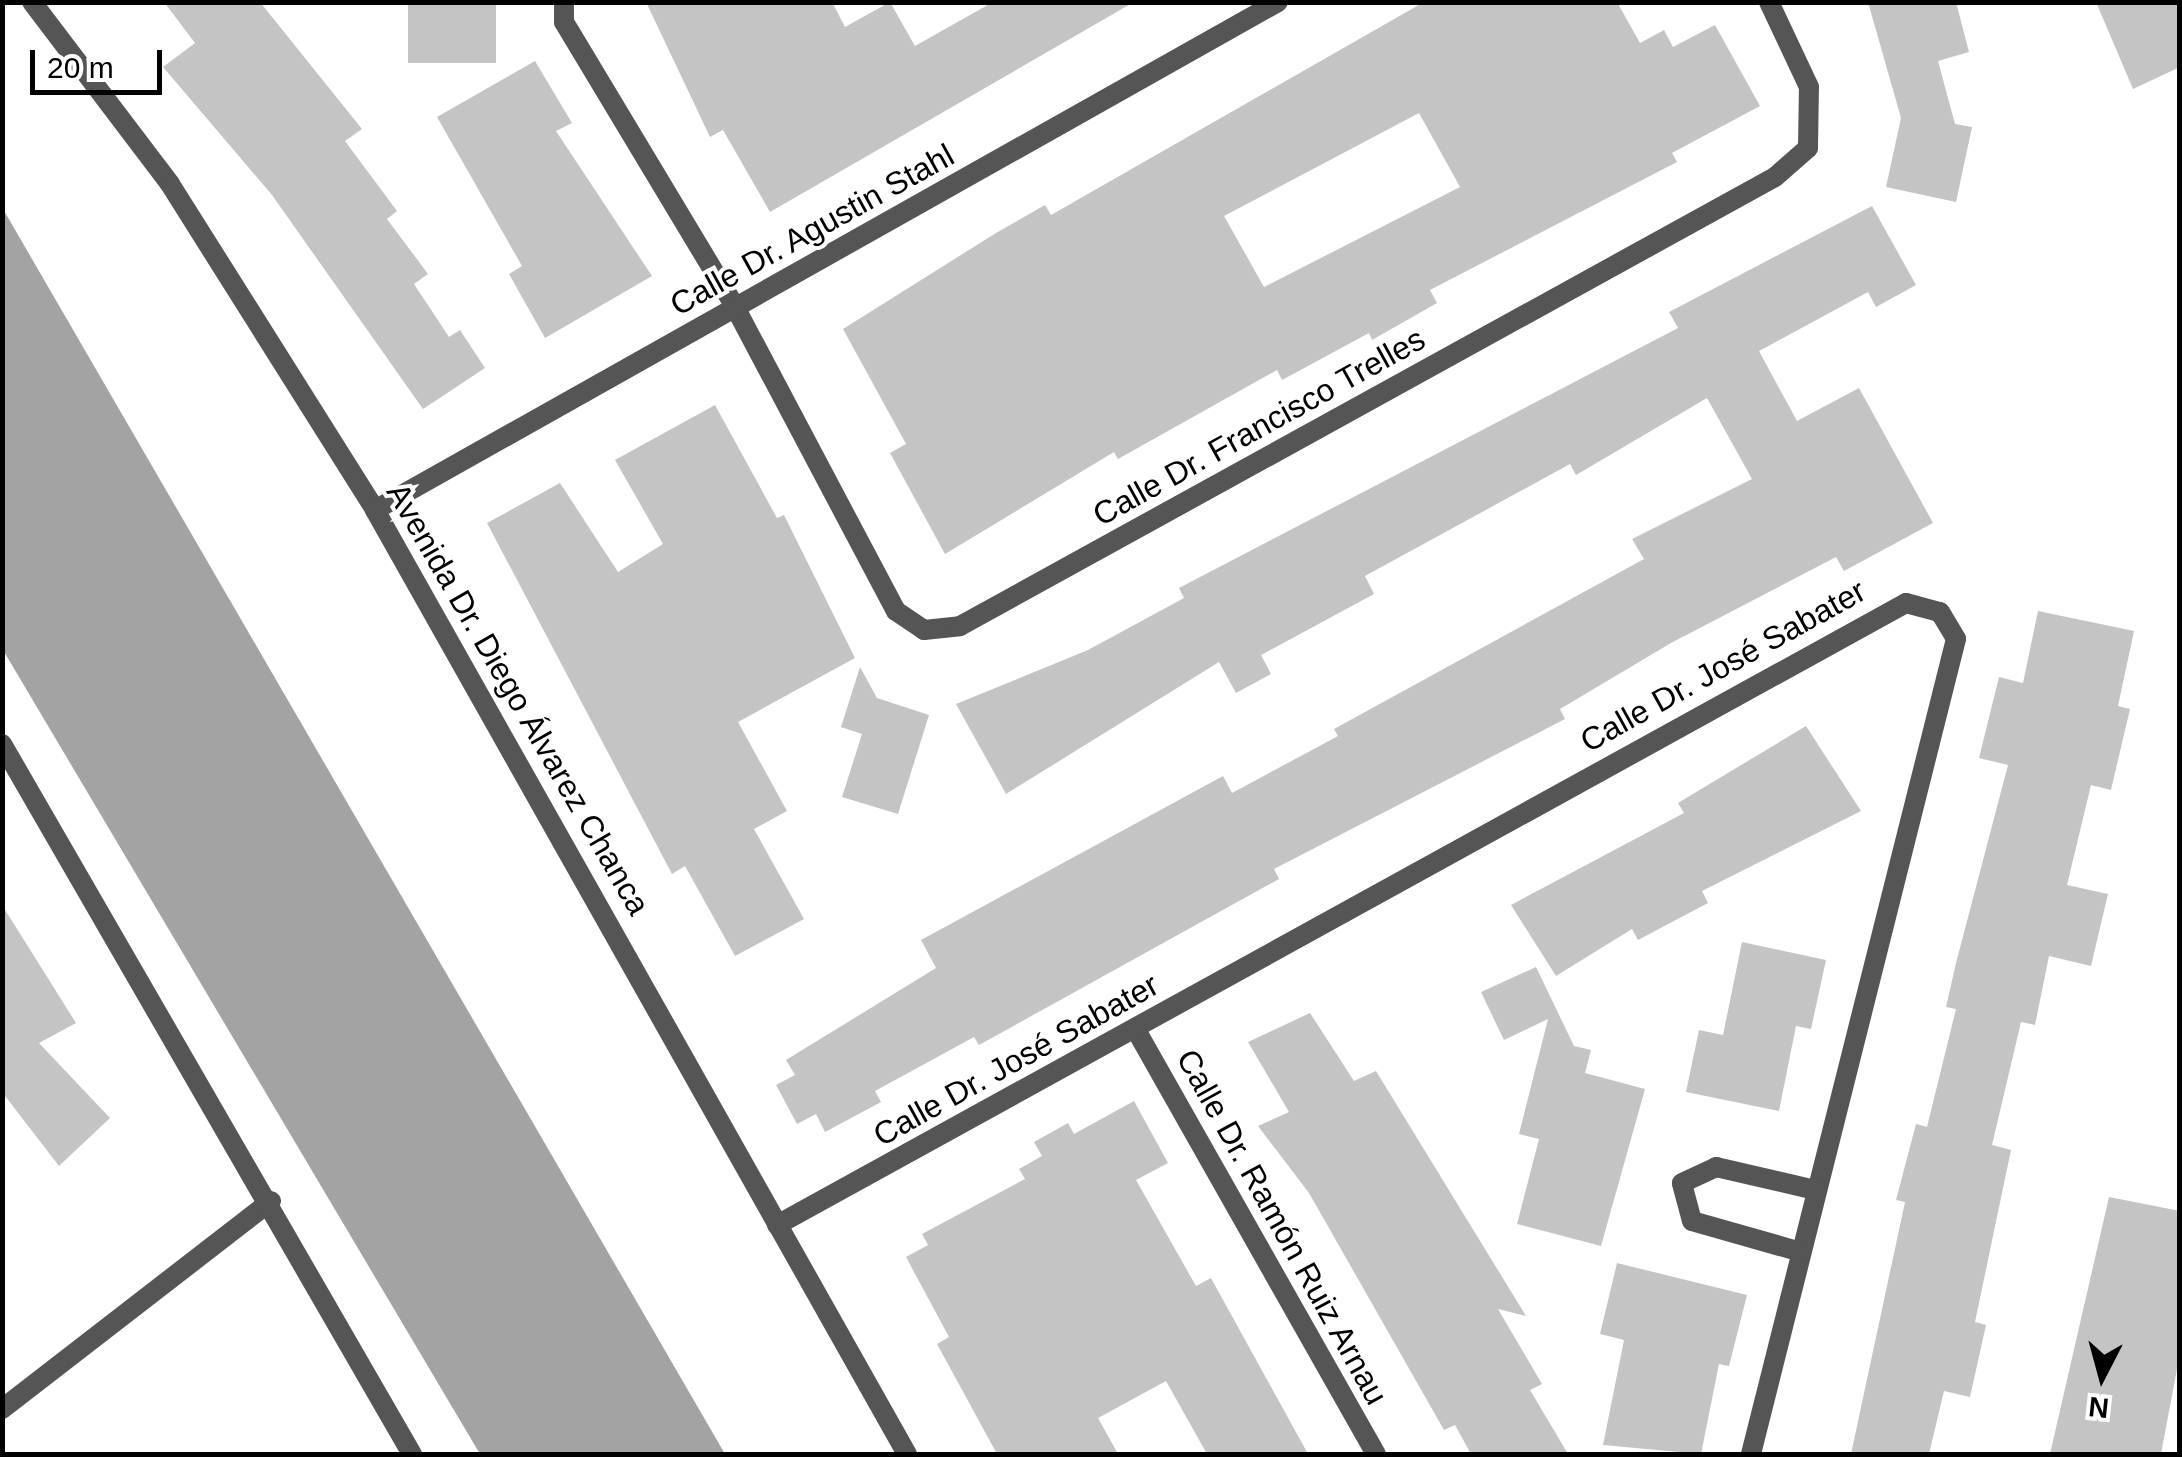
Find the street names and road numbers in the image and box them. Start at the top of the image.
street label: Calle Dr. Agustin Stahl [663,136,961,324]
street label: Calle Dr. Francisco Trelles [1086,320,1432,534]
street label: Avenida Dr. Diego Álvarez Chanca [378,476,658,922]
street label: Calle Dr. José Sabater [1574,572,1872,760]
street label: Calle Dr. José Sabater [867,966,1165,1154]
street label: Calle Dr. Ramón Ruiz Arnau [1168,1042,1396,1412]

